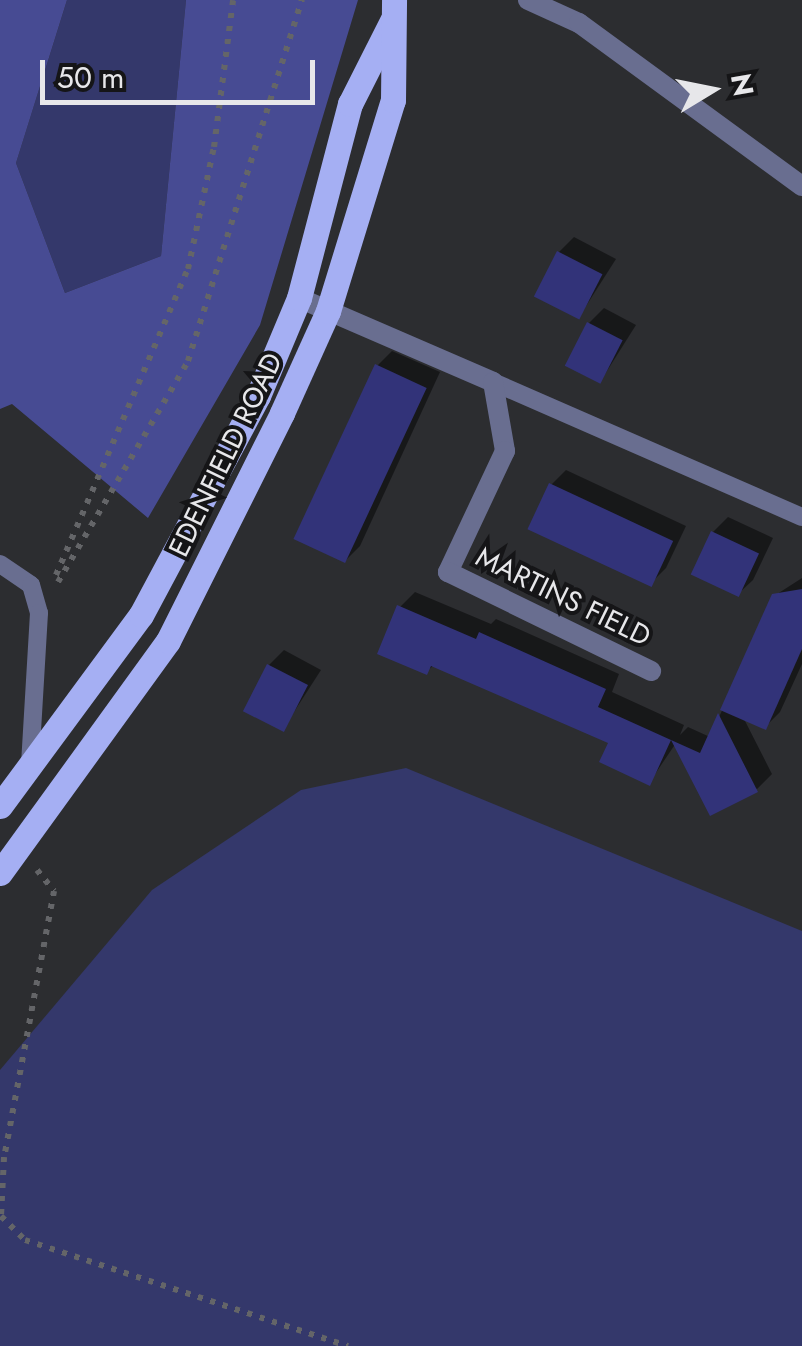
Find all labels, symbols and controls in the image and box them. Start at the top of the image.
scale bar [45,40,320,102]
north arrow [662,40,762,140]
text: 50 m [57,56,124,99]
text: N [720,70,764,99]
street label: EDENFIELD ROAD [162,348,290,562]
street label: MARTINS FIELD [470,540,656,654]

